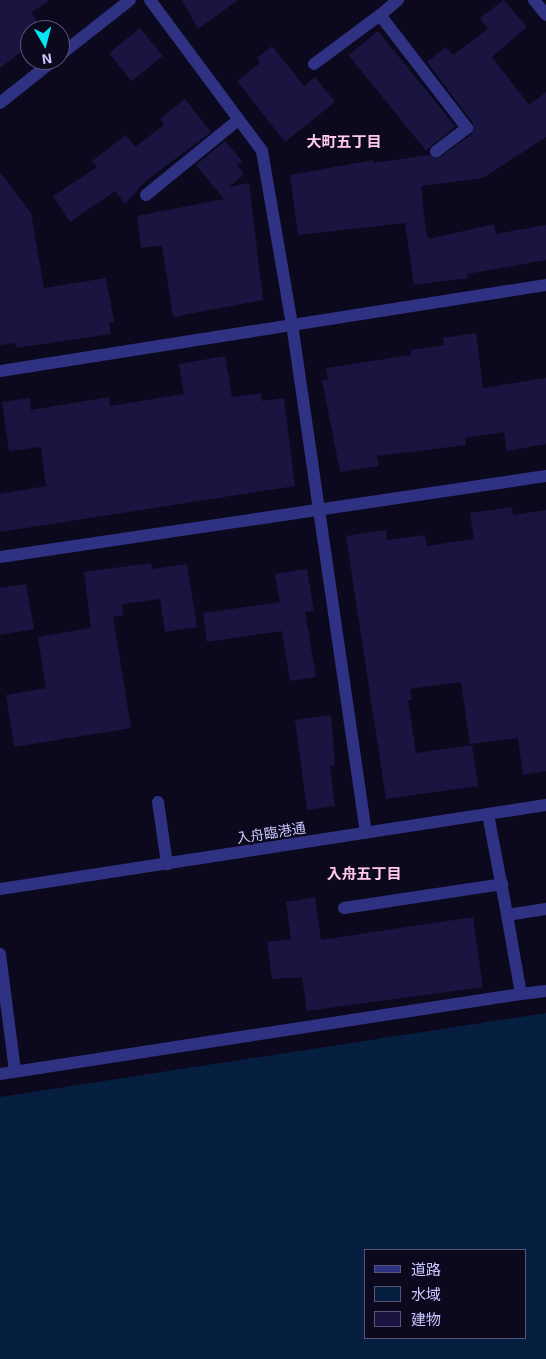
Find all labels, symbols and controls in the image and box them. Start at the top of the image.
north arrow [20,20,70,70]
text: N [41,50,53,68]
district label: 大町五丁目 [307,133,381,151]
street label: 入舟臨港通 [235,819,307,847]
district label: 入舟五丁目 [327,865,401,883]
legend [364,1249,526,1339]
text: 道路 [411,1260,441,1278]
text: 水域 [411,1285,441,1303]
text: 建物 [411,1310,441,1328]

